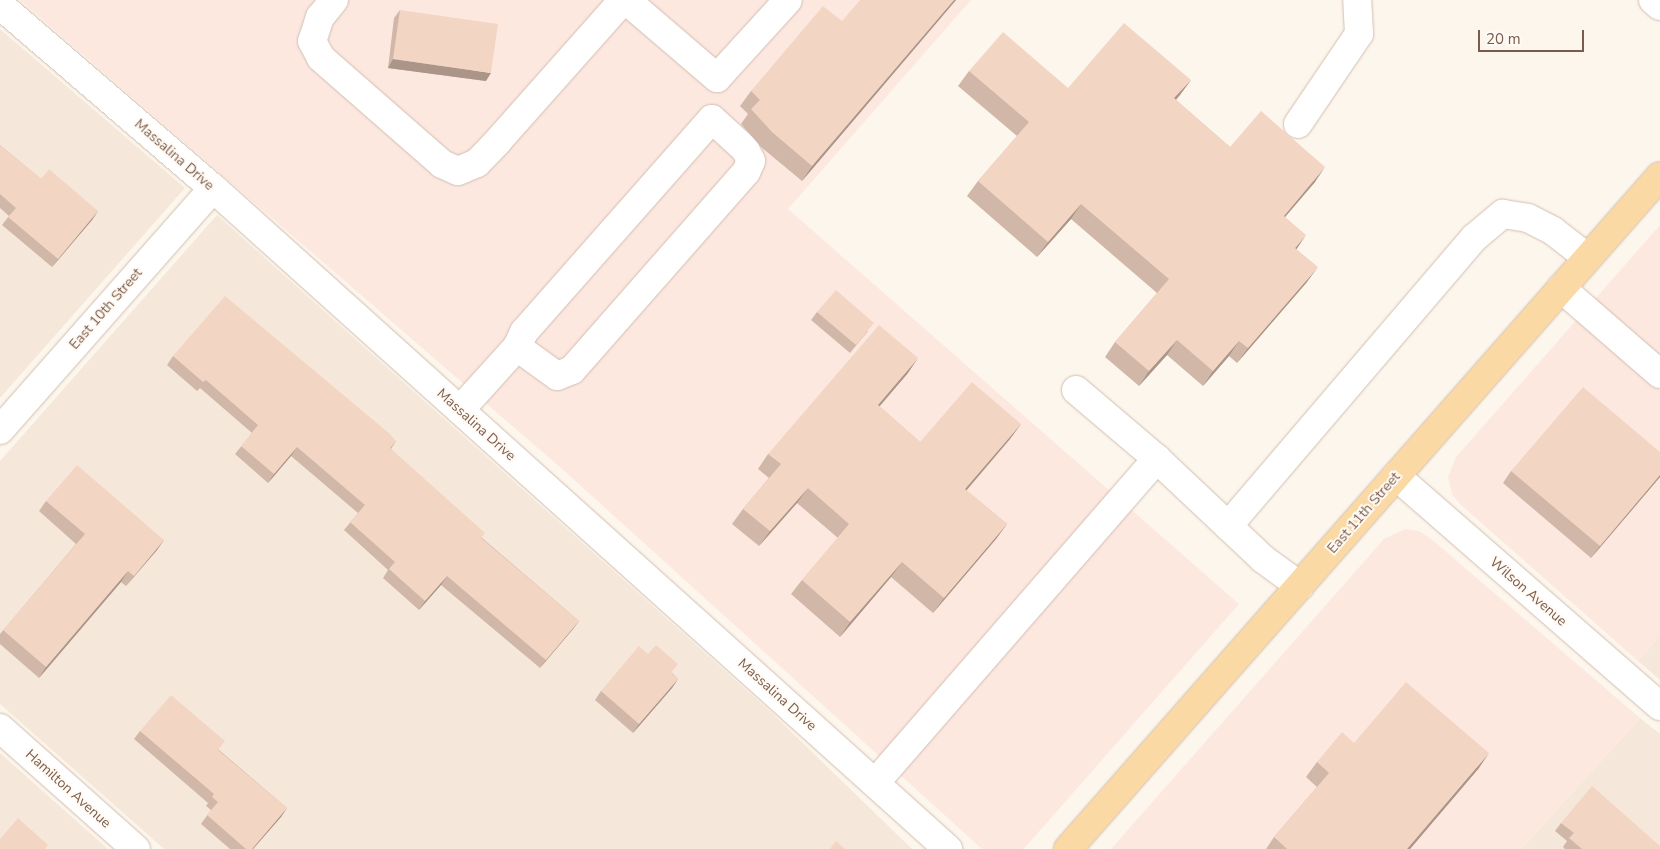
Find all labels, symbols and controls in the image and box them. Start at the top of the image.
scale bar [1480,20,1586,52]
text: 20 m [1486,29,1521,49]
street label: Massalina Drive [131,116,217,194]
street label: East 10th Street [66,265,146,353]
street label: Massalina Drive [433,385,519,465]
street label: East 11th Street [1324,469,1404,557]
street label: Wilson Avenue [1486,554,1570,630]
street label: Massalina Drive [734,655,820,735]
street label: Hamilton Avenue [22,746,114,832]

